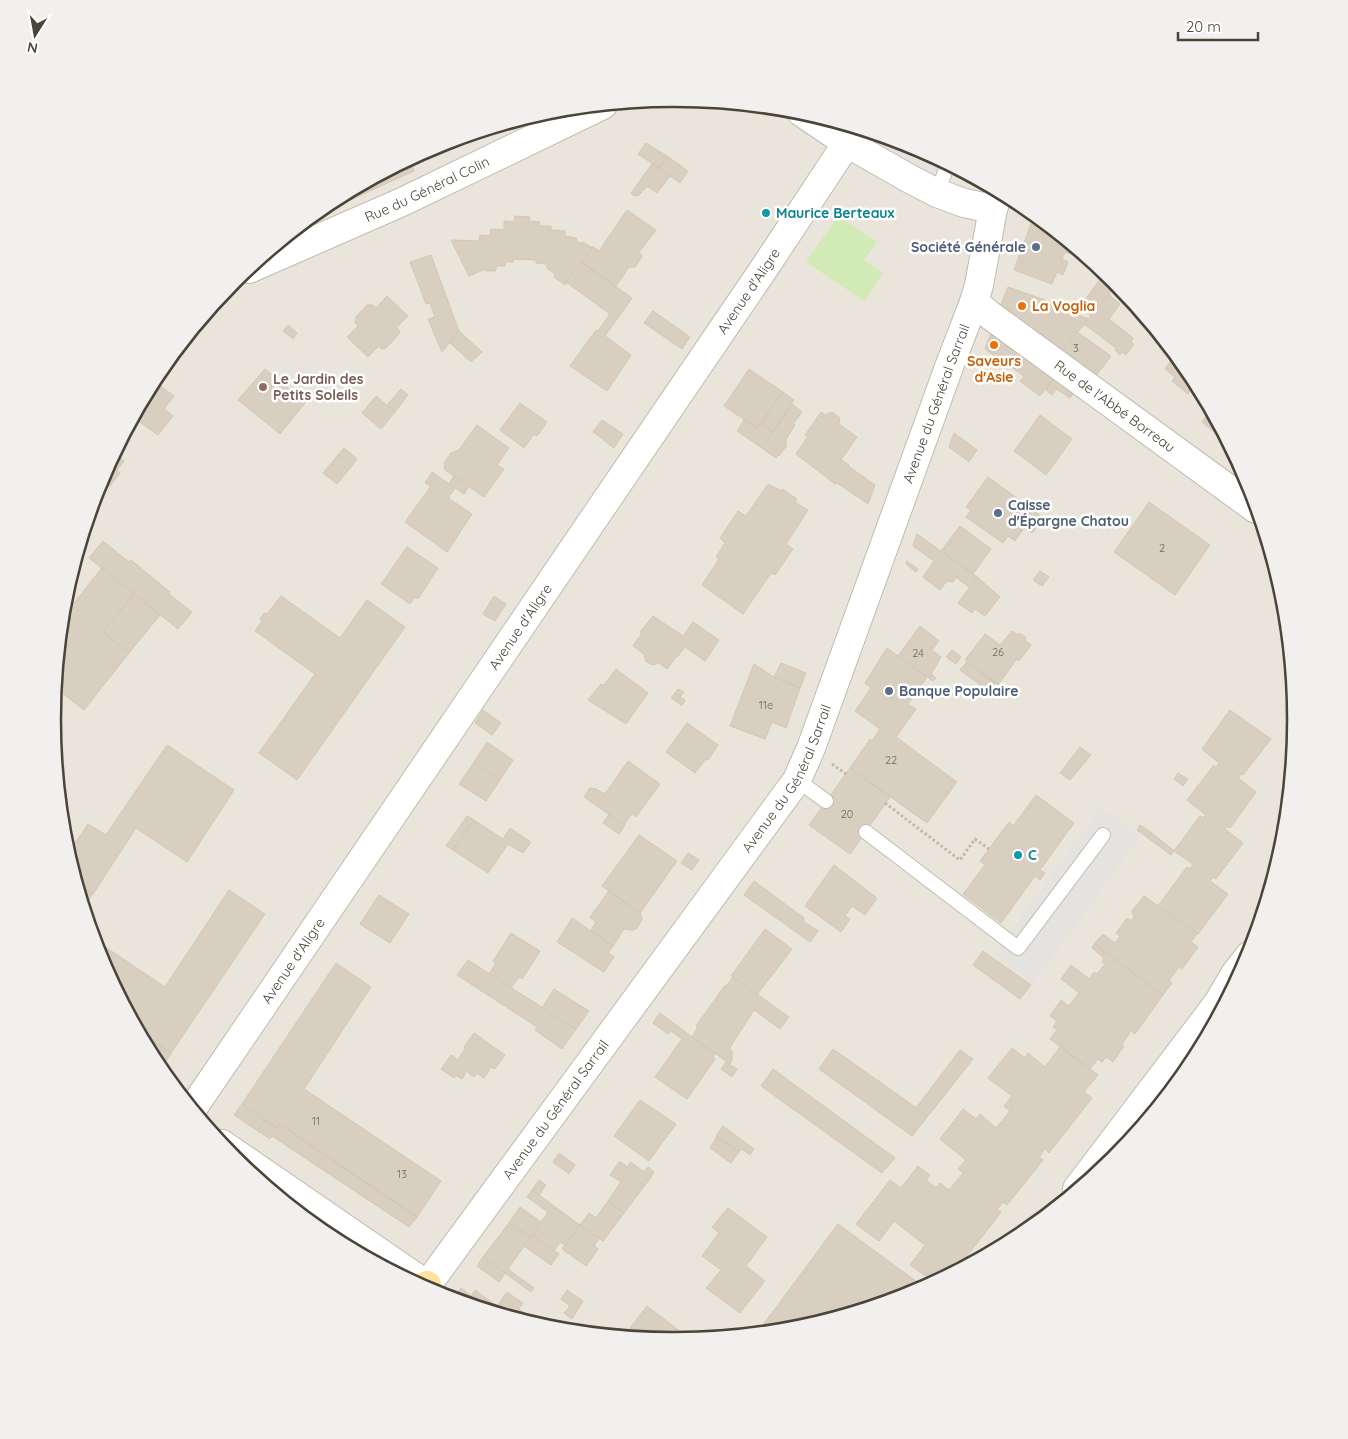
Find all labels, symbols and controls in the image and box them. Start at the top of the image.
north arrow [10,10,60,60]
scale bar [1178,10,1258,42]
text: 20 m [1186,17,1221,36]
text: N [26,38,39,58]
street label: Rue du Général Colin [362,152,492,226]
place label: Maurice Berteaux [776,204,895,222]
marker: Maurice Berteaux [760,207,772,219]
place label: Société Générale [911,238,1026,256]
marker: Société Générale [1030,241,1042,253]
street label: Avenue d'Aligre [713,245,784,337]
place label: La Voglia [1032,297,1095,315]
marker: La Voglia [1016,300,1028,312]
street label: Avenue du Général Sarrail [899,321,974,486]
marker: Saveurs d'Asie [988,339,1000,351]
house number: 3 [1073,341,1079,355]
place label: Saveurs d'Asie [967,352,1021,386]
street label: Rue de l'Abbé Borreau [1051,356,1179,456]
place label: Le Jardin des Petits Soleils [273,370,364,404]
marker: Le Jardin des Petits Soleils [257,381,269,393]
place label: Caisse d'Épargne Chatou [1008,496,1129,530]
marker: Caisse d'Épargne Chatou [992,507,1004,519]
house number: 2 [1159,541,1165,555]
street label: Avenue d'Aligre [485,580,556,673]
house number: 26 [992,645,1004,659]
house number: 24 [912,646,924,660]
place label: Banque Populaire [899,682,1018,700]
marker: Banque Populaire [883,685,895,697]
house number: 11e [759,698,773,712]
street label: Avenue du Général Sarrail [738,702,835,856]
house number: 22 [885,753,897,767]
house number: 20 [841,807,853,821]
place label: C [1028,846,1037,864]
marker: C [1012,849,1024,861]
street label: Avenue d'Aligre [258,914,329,1007]
street label: Avenue du Général Sarrail [499,1036,613,1183]
house number: 11 [312,1114,320,1128]
house number: 13 [397,1167,407,1181]

